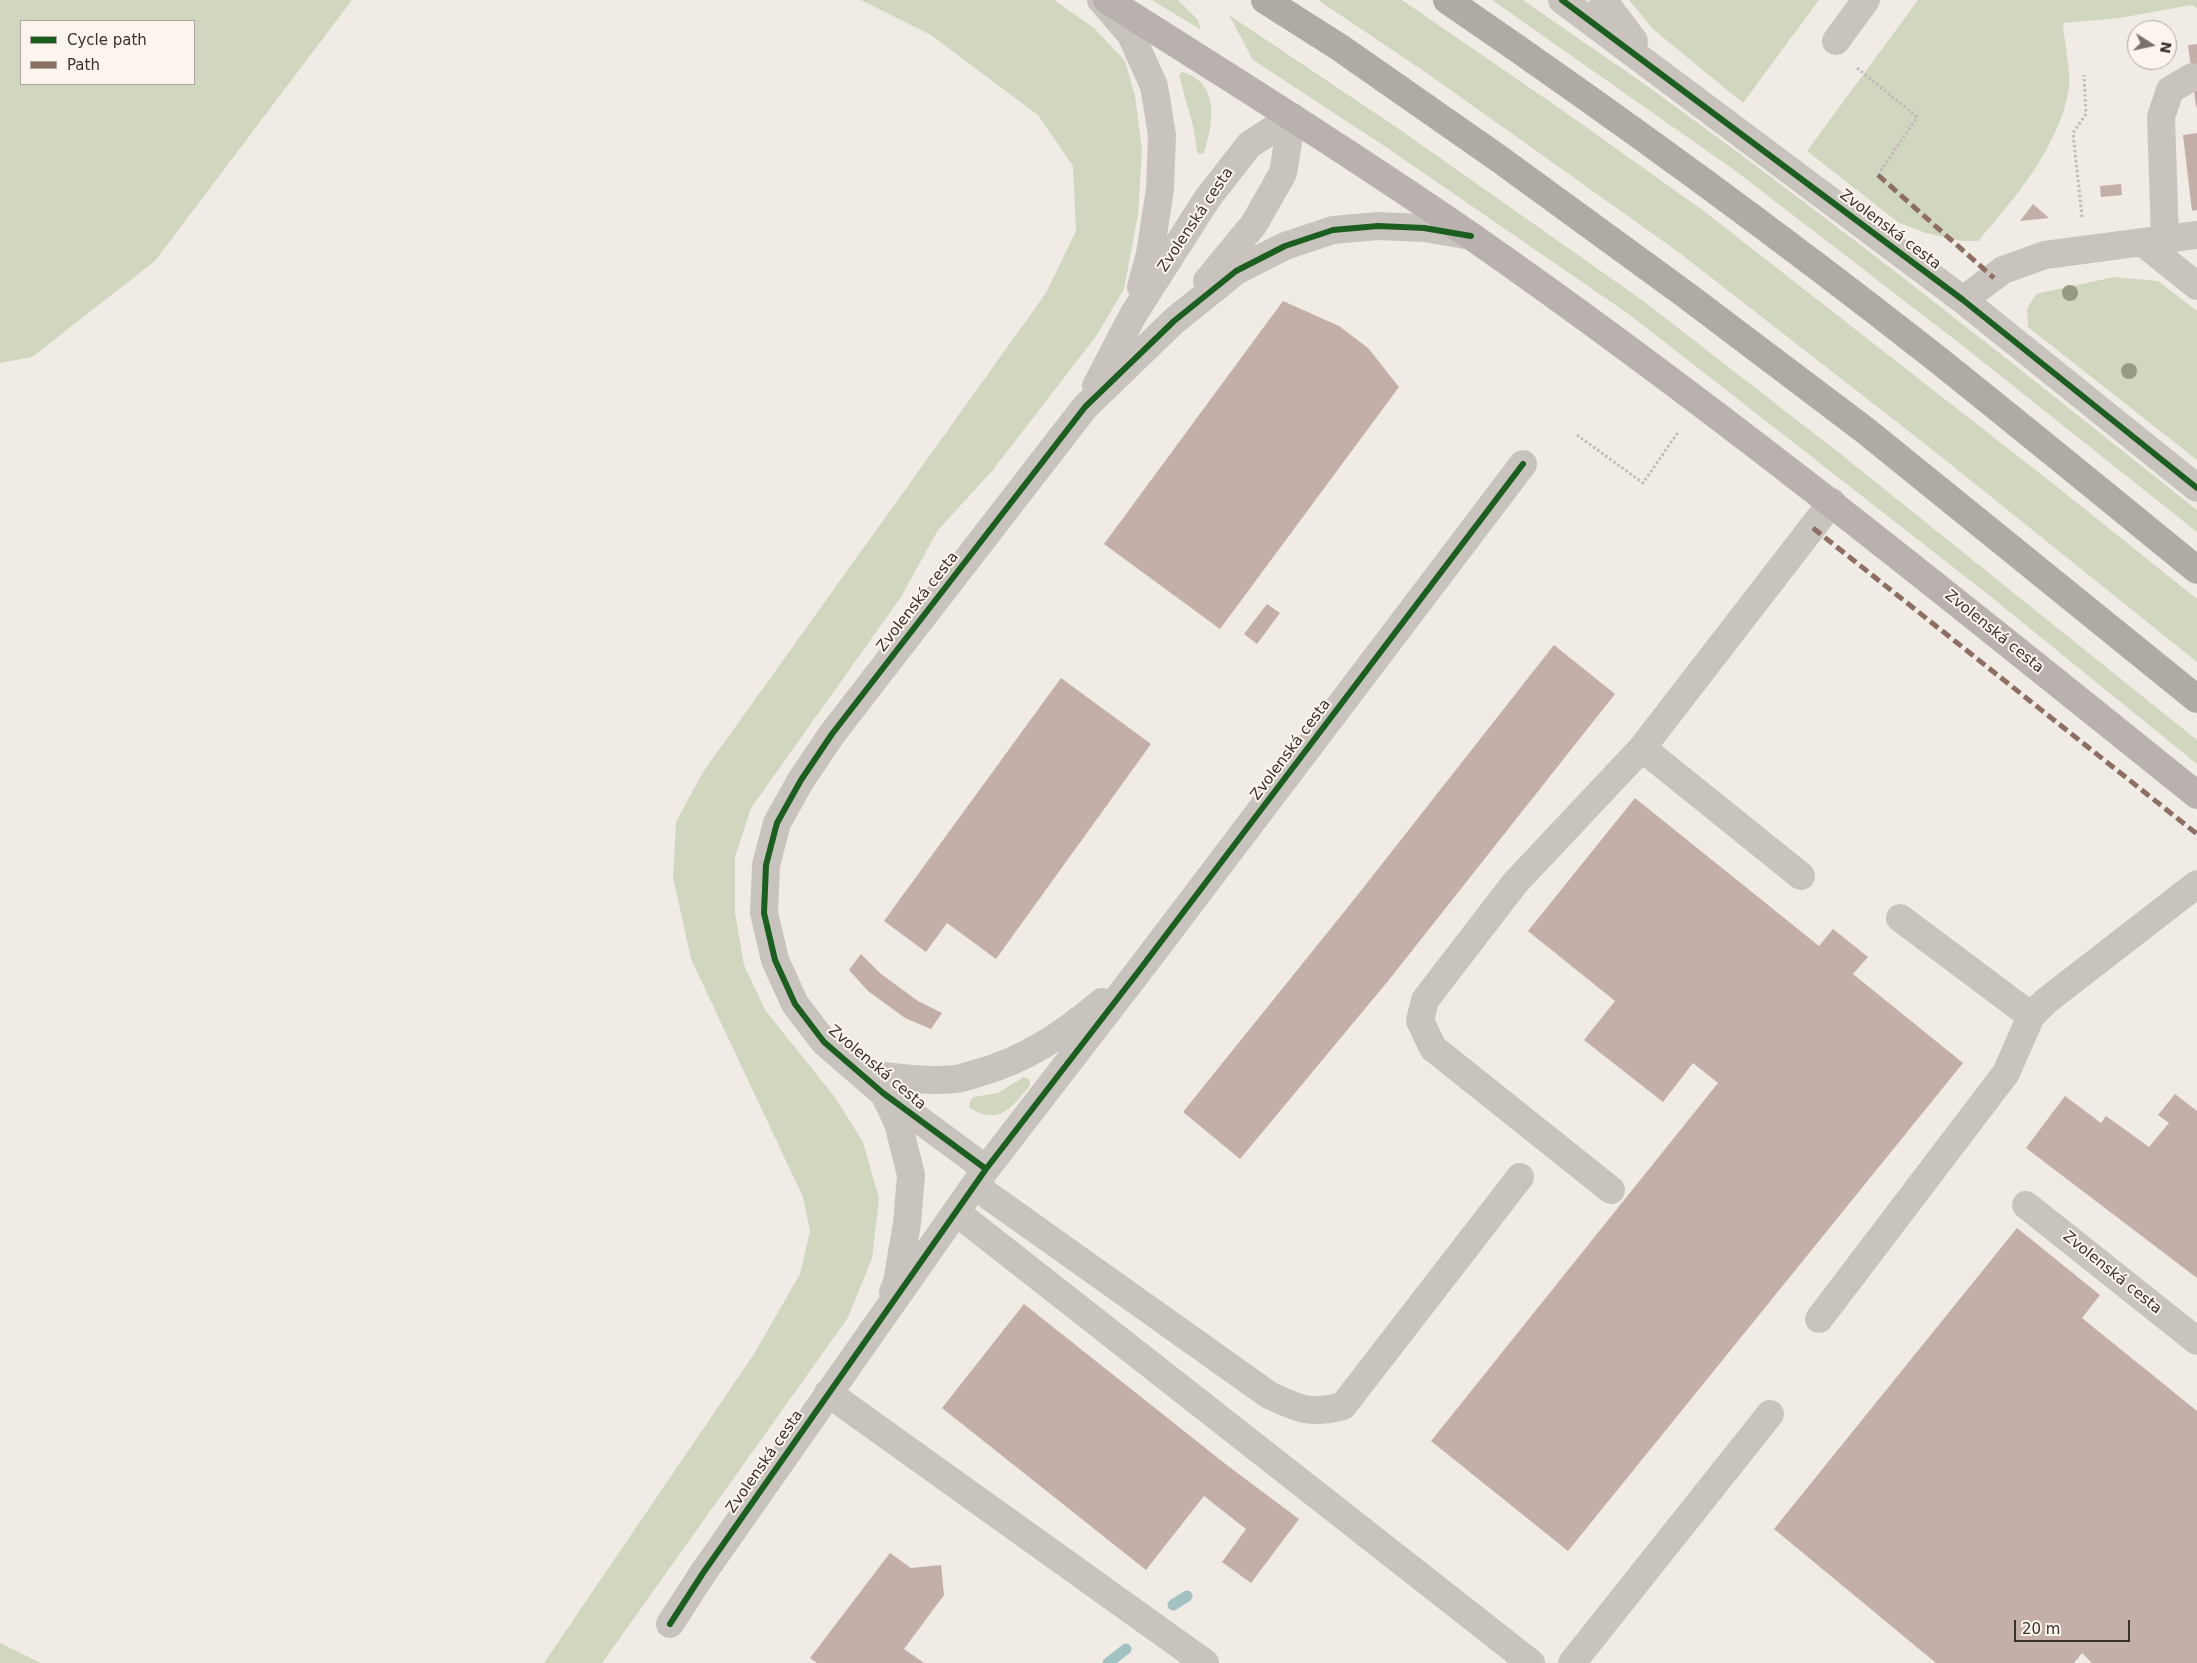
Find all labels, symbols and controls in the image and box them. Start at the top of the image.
legend [20,20,195,85]
north arrow [2127,20,2177,70]
text: Cycle path [67,31,147,49]
text: N [2157,40,2175,55]
text: Path [67,56,100,74]
street label: Zvolenská cesta [1154,164,1238,276]
street label: Zvolenská cesta [1836,186,1944,274]
street label: Zvolenská cesta [873,548,963,656]
street label: Zvolenská cesta [1941,587,2047,677]
street label: Zvolenská cesta [1247,696,1335,804]
street label: Zvolenská cesta [825,1022,929,1114]
street label: Zvolenská cesta [2059,1228,2165,1318]
street label: Zvolenská cesta [723,1407,807,1517]
scale bar [2017,1610,2133,1642]
text: 20 m [2022,1620,2060,1638]

